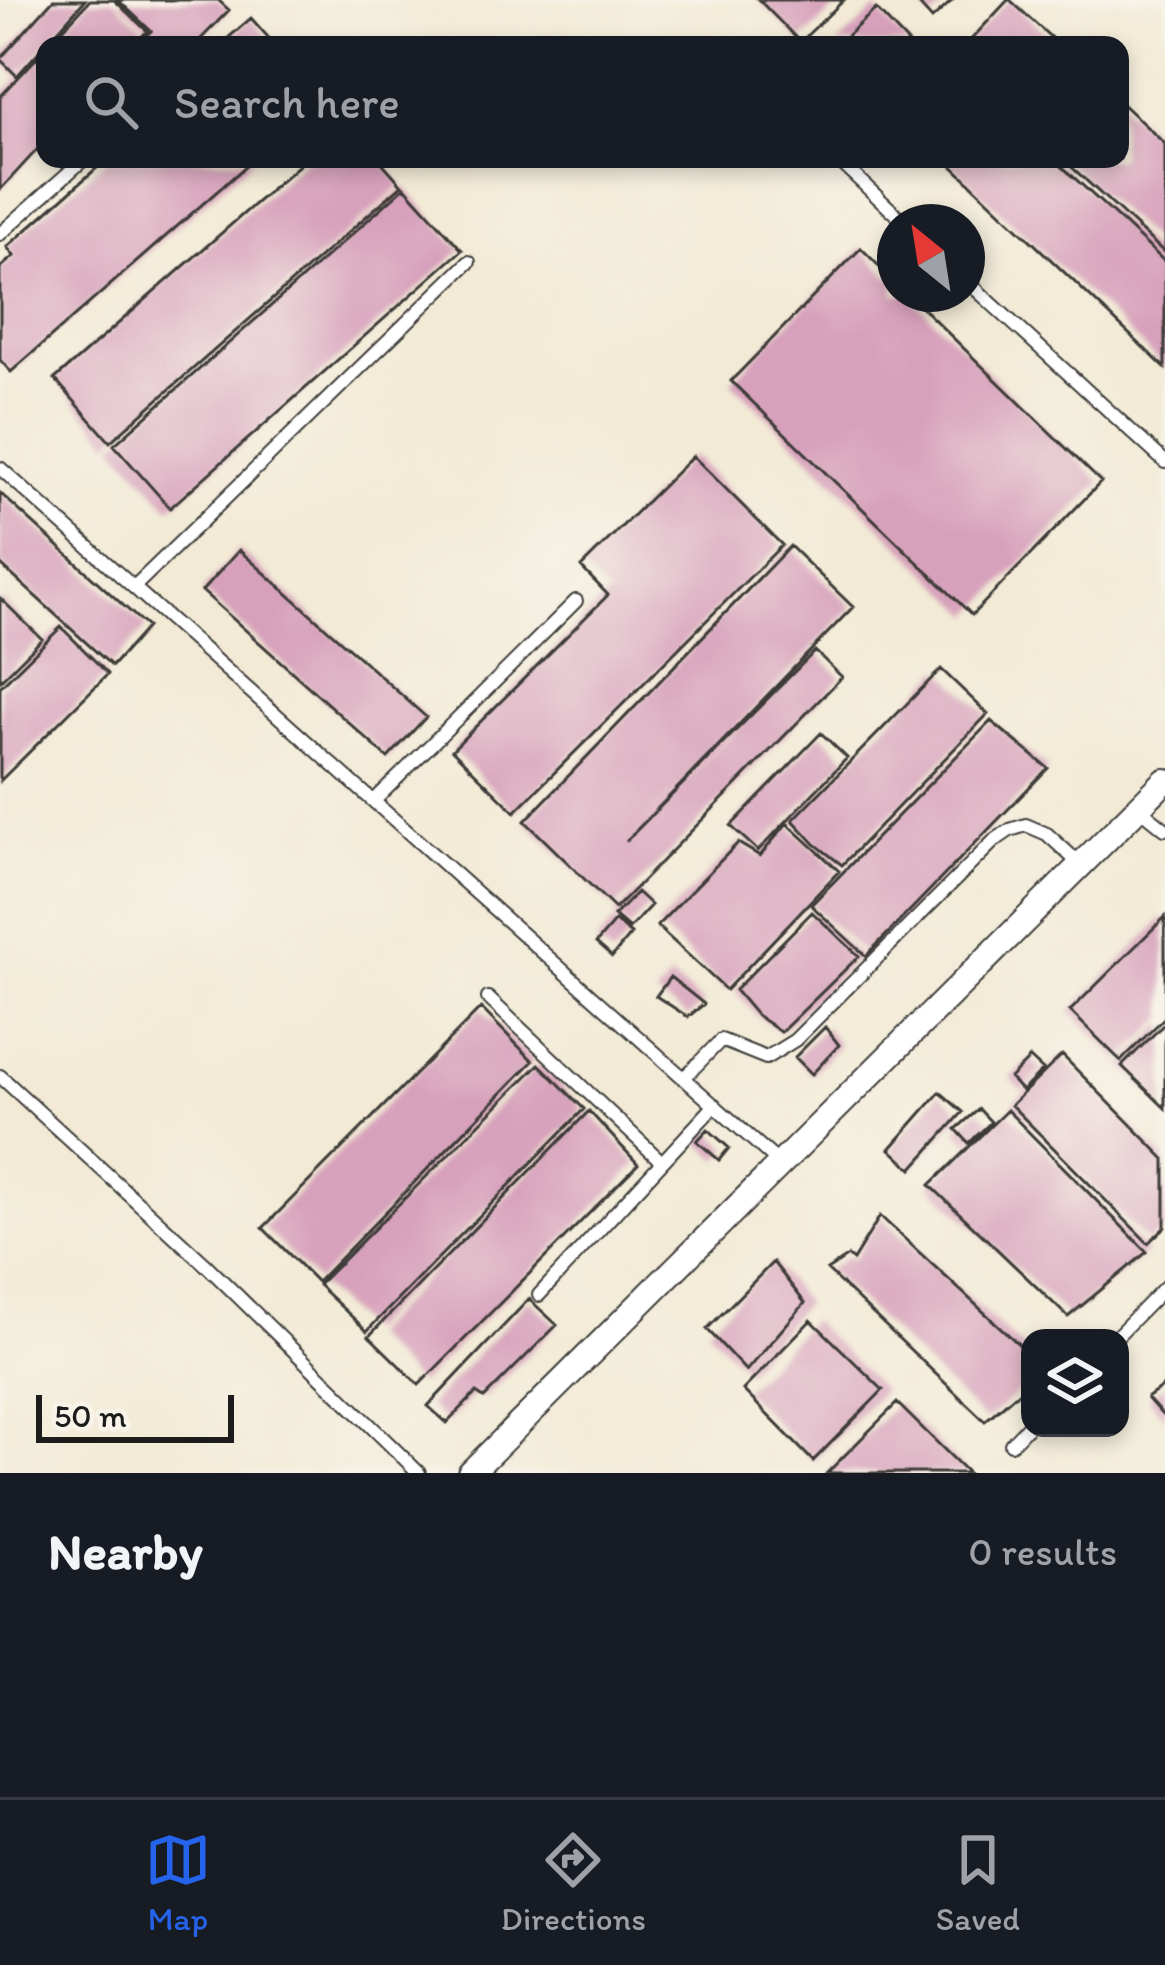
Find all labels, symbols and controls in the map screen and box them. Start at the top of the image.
search box [36,36,1129,168]
icon: search [78,69,144,135]
text: Search here [174,75,400,129]
north arrow [877,204,985,312]
map controls [1021,1329,1129,1437]
button: layers [1021,1329,1129,1437]
scale bar [36,1389,234,1442]
text: 50 m [54,1396,127,1435]
text: Nearby [48,1521,203,1582]
text: 0 results [968,1528,1117,1575]
tab: Map [145,1827,211,1938]
tab: Directions [501,1827,646,1938]
tab: Saved [936,1827,1020,1938]

